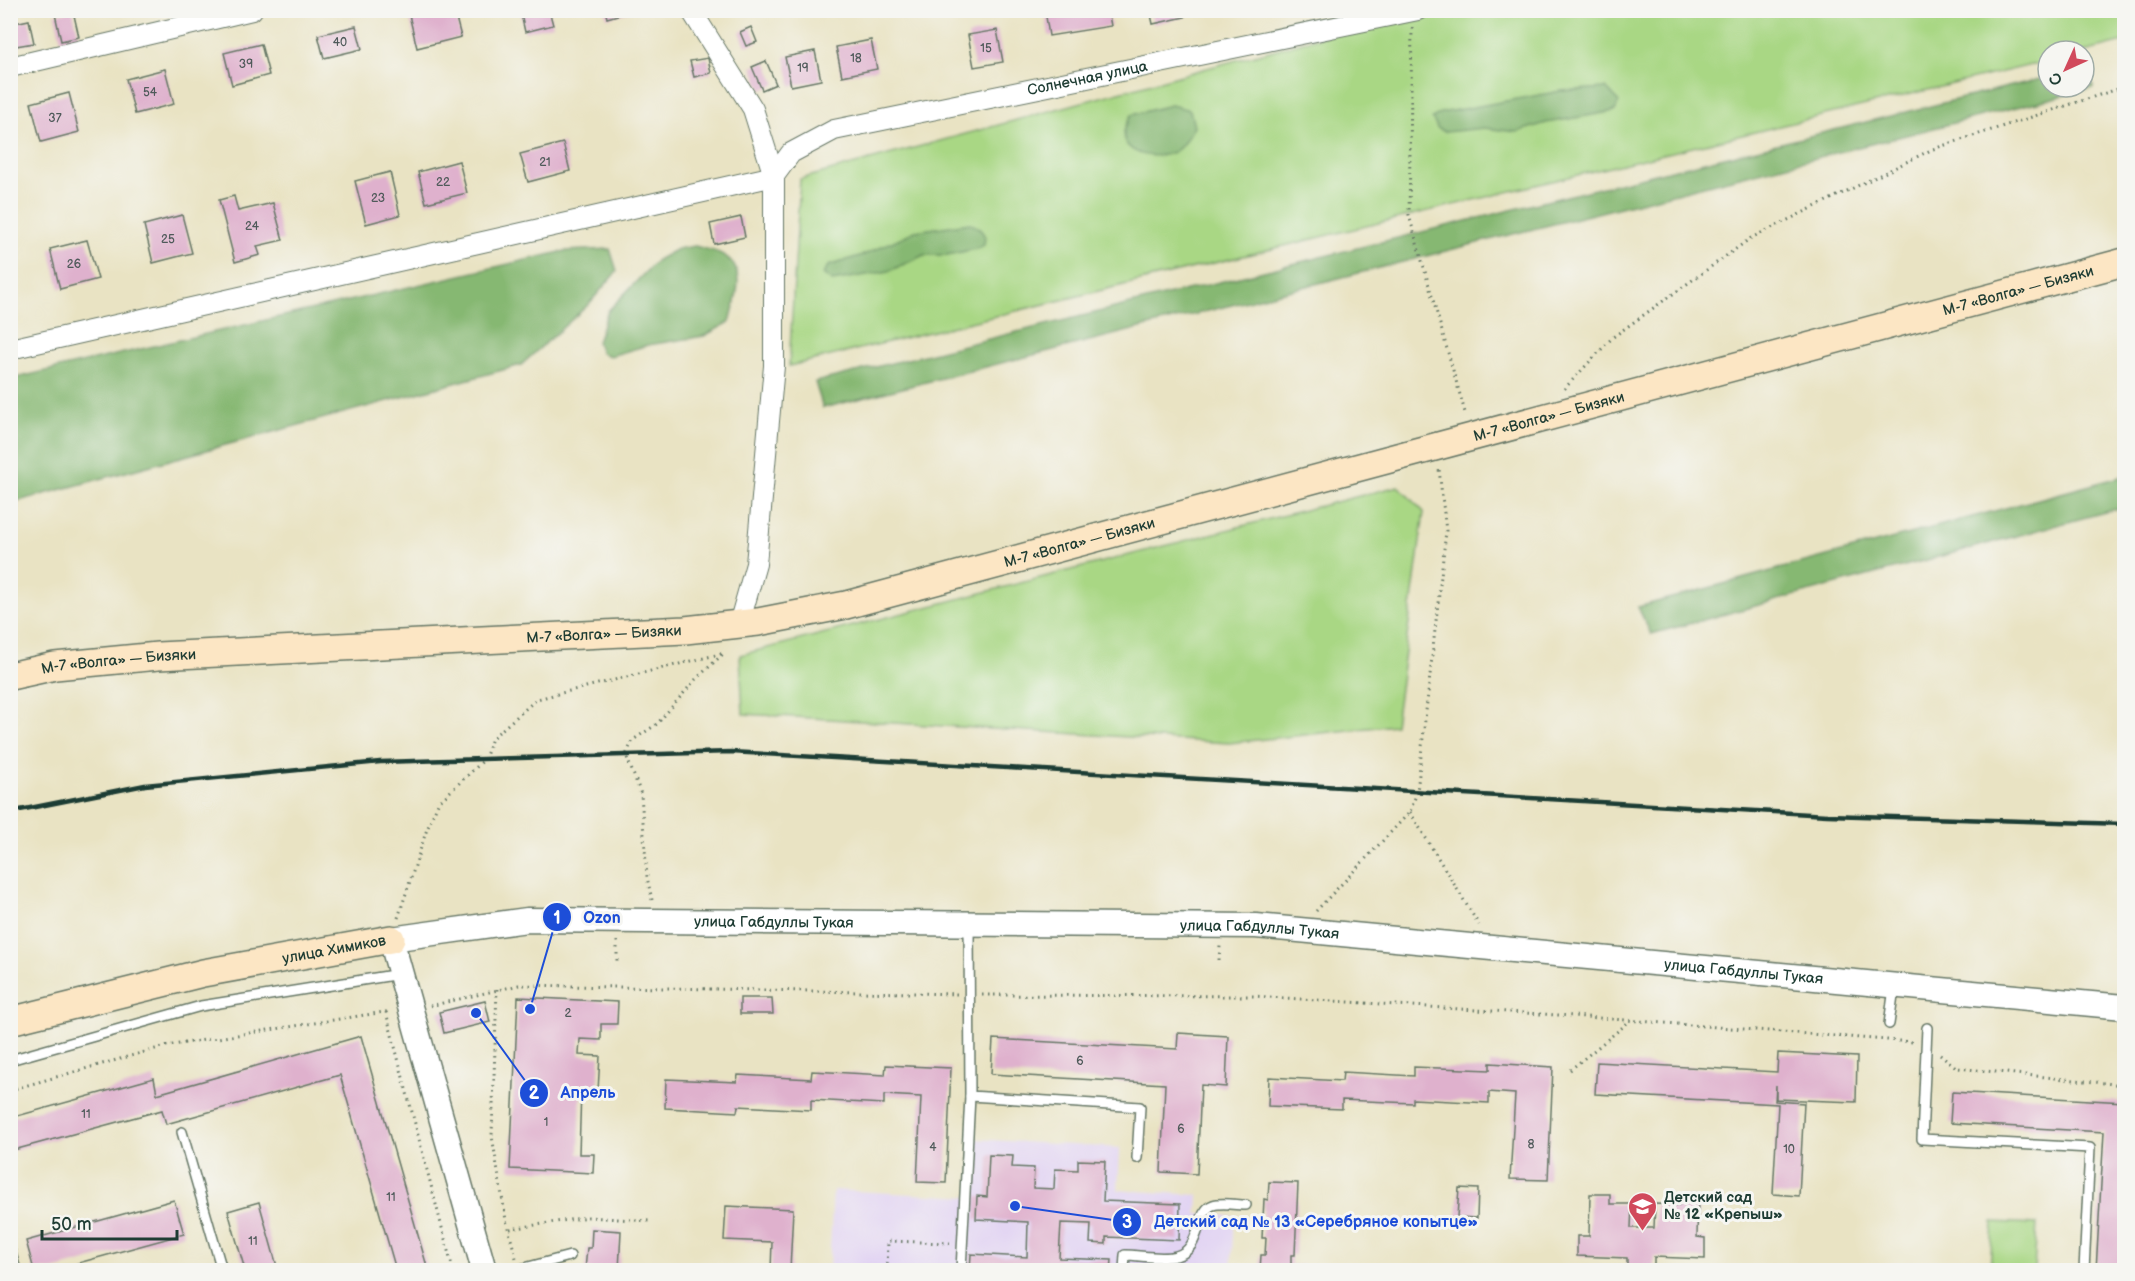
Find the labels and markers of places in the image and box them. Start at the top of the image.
callout: Ozon [542,900,633,934]
callout: Апрель [519,1076,627,1110]
place label: Детский сад № 12 «Крепыш» [1664,1188,1783,1224]
school or university icon: Детский сад № 12 «Крепыш» [1627,1190,1659,1232]
callout: Детский сад № 13 «Серебряное копытце» [1112,1205,1490,1239]

